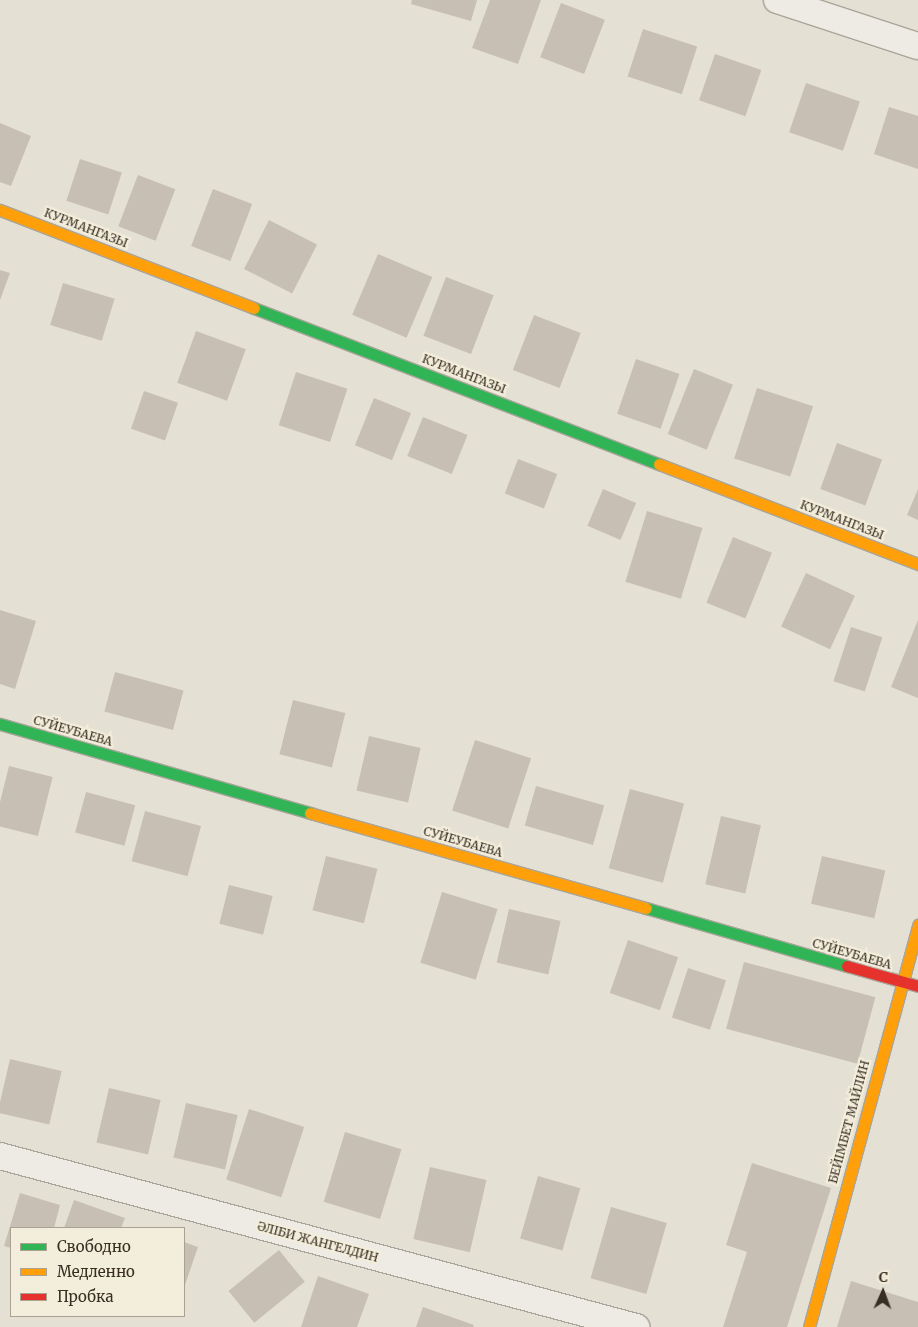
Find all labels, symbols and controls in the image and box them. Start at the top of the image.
street label: КУРМАНГАЗЫ [42,205,130,251]
street label: КУРМАНГАЗЫ [420,351,508,397]
street label: КУРМАНГАЗЫ [798,497,886,543]
street label: СУЙЕУБАЕВА [32,713,114,749]
street label: СУЙЕУБАЕВА [422,824,504,860]
street label: СУЙЕУБАЕВА [811,936,893,972]
street label: БЕЙІМБЕТ МАЙЛИН [826,1059,872,1185]
street label: ӘЛІБИ ЖАНГЕЛДИН [256,1219,380,1265]
legend [10,1227,185,1317]
text: Свободно [57,1237,131,1256]
text: Медленно [57,1262,135,1281]
north arrow [858,1267,908,1317]
text: С [879,1268,888,1286]
text: Пробка [57,1287,114,1306]

